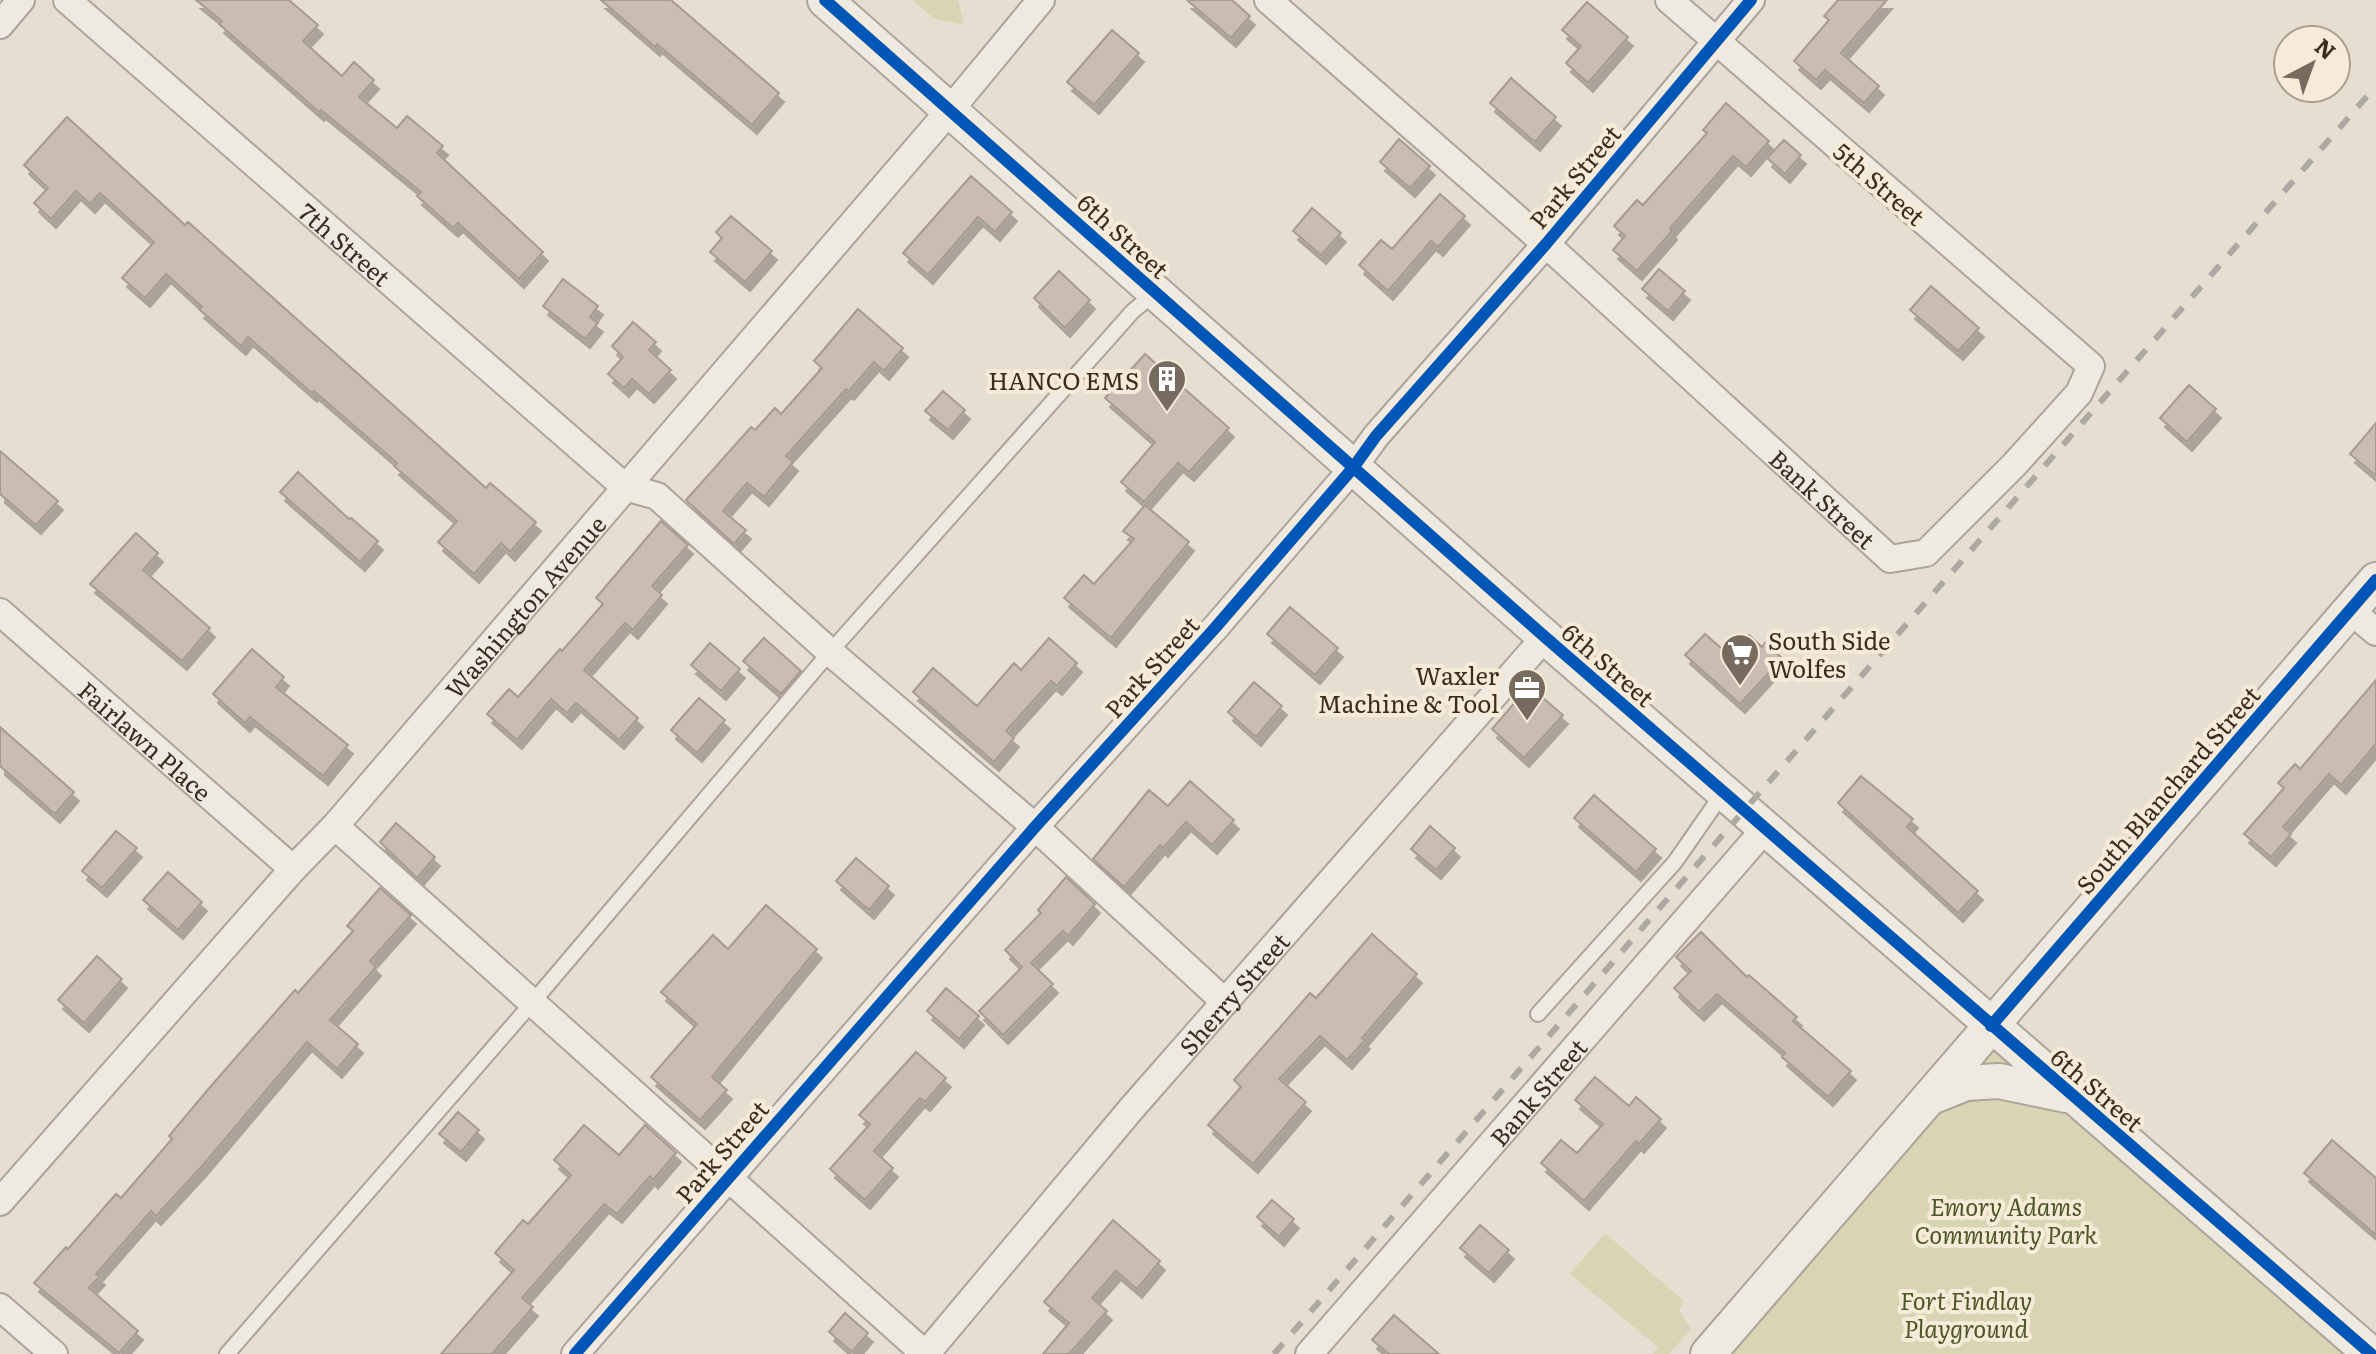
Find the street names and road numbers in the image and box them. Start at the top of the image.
street label: Park Street [1520,116,1628,236]
street label: 5th Street [1827,133,1934,233]
street label: 6th Street [1071,185,1178,286]
street label: 7th Street [292,194,399,293]
street label: Bank Street [1763,440,1884,556]
street label: Washington Avenue [436,507,613,705]
street label: Park Street [1096,607,1206,725]
street label: 6th Street [1555,614,1663,714]
street label: Fairlawn Place [72,672,220,808]
street label: South Blanchard Street [2067,677,2267,901]
street label: Sherry Street [1170,924,1297,1062]
street label: Bank Street [1481,1030,1594,1153]
street label: 6th Street [2044,1039,2152,1139]
street label: Park Street [666,1092,776,1210]

